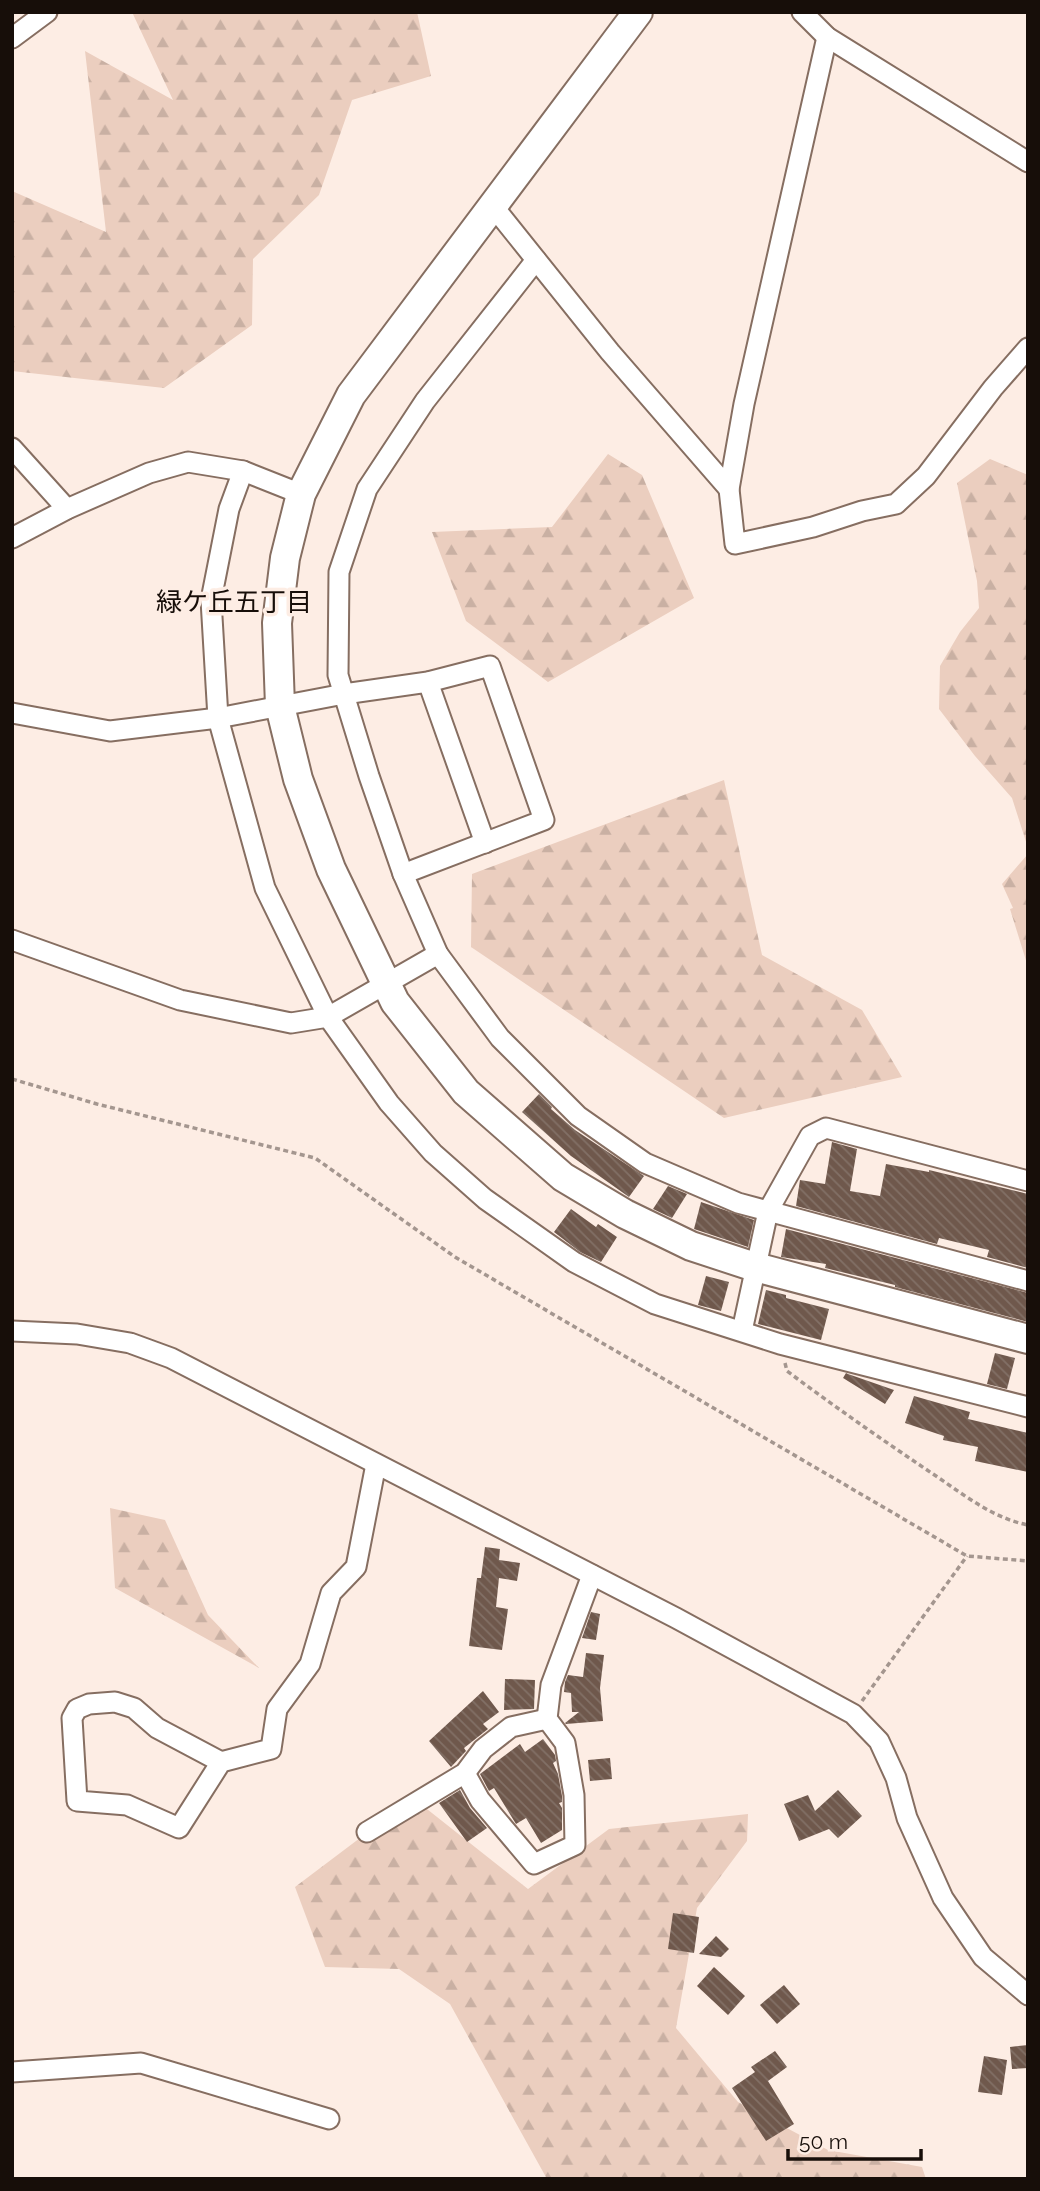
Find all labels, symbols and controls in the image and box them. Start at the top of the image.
district label: 緑ケ丘五丁目 [156,587,312,617]
scale bar [788,2118,921,2162]
text: 50 m [799,2129,848,2154]

